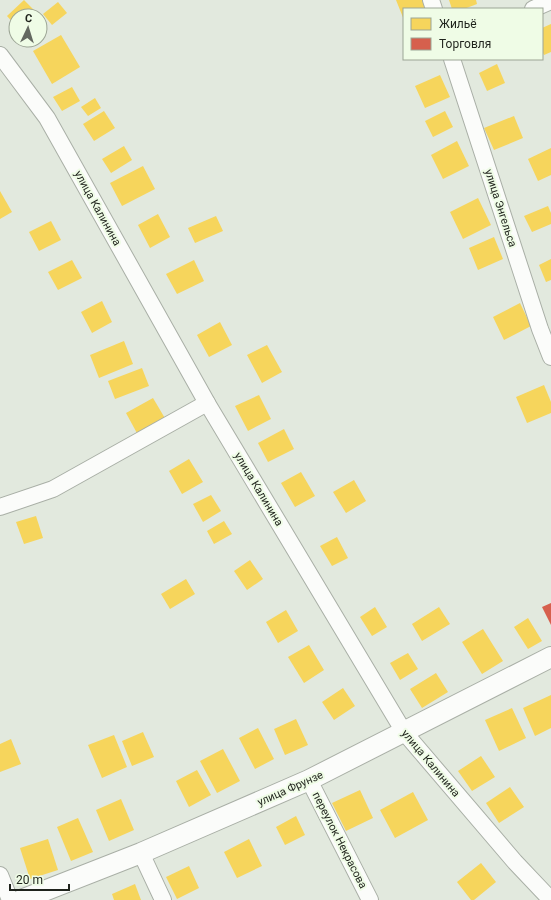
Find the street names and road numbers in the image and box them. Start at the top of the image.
street label: улица Калинина [72,168,124,248]
street label: улица Энгельса [482,168,519,249]
street label: улица Калинина [231,450,286,528]
street label: улица Калинина [399,727,463,800]
street label: улица Фрунзе [255,768,325,809]
street label: переулок Некрасова [310,790,370,891]

